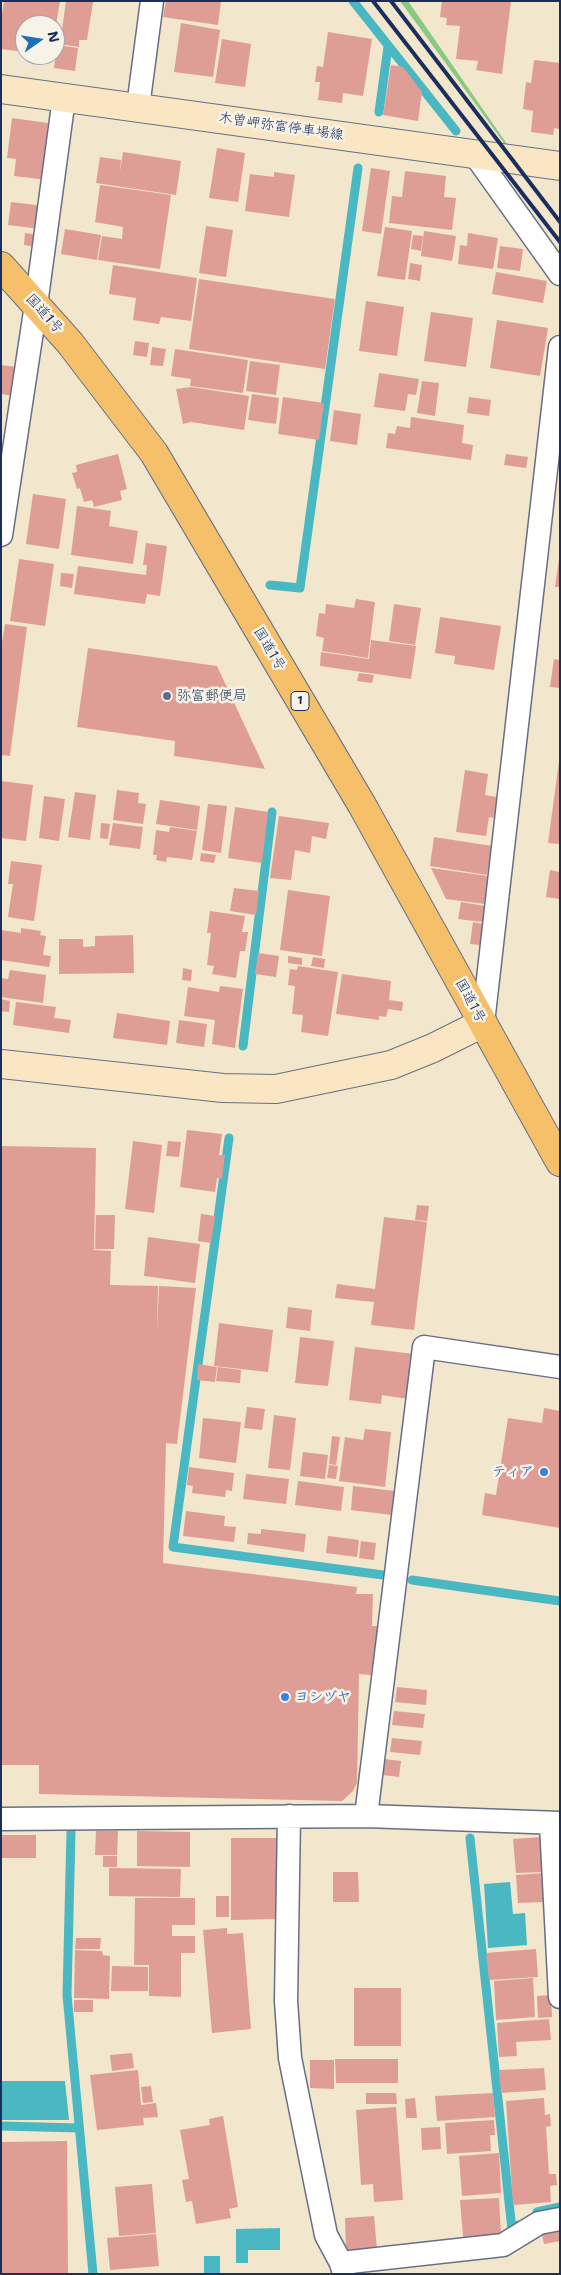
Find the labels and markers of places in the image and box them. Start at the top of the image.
place label: 弥富郵便局 [177,688,247,704]
marker: 弥富郵便局 [161,690,173,702]
place label: ティア [492,1464,534,1480]
marker: ティア [538,1466,550,1478]
place label: ヨシヅヤ [295,1689,351,1705]
marker: ヨシヅヤ [279,1691,291,1703]

